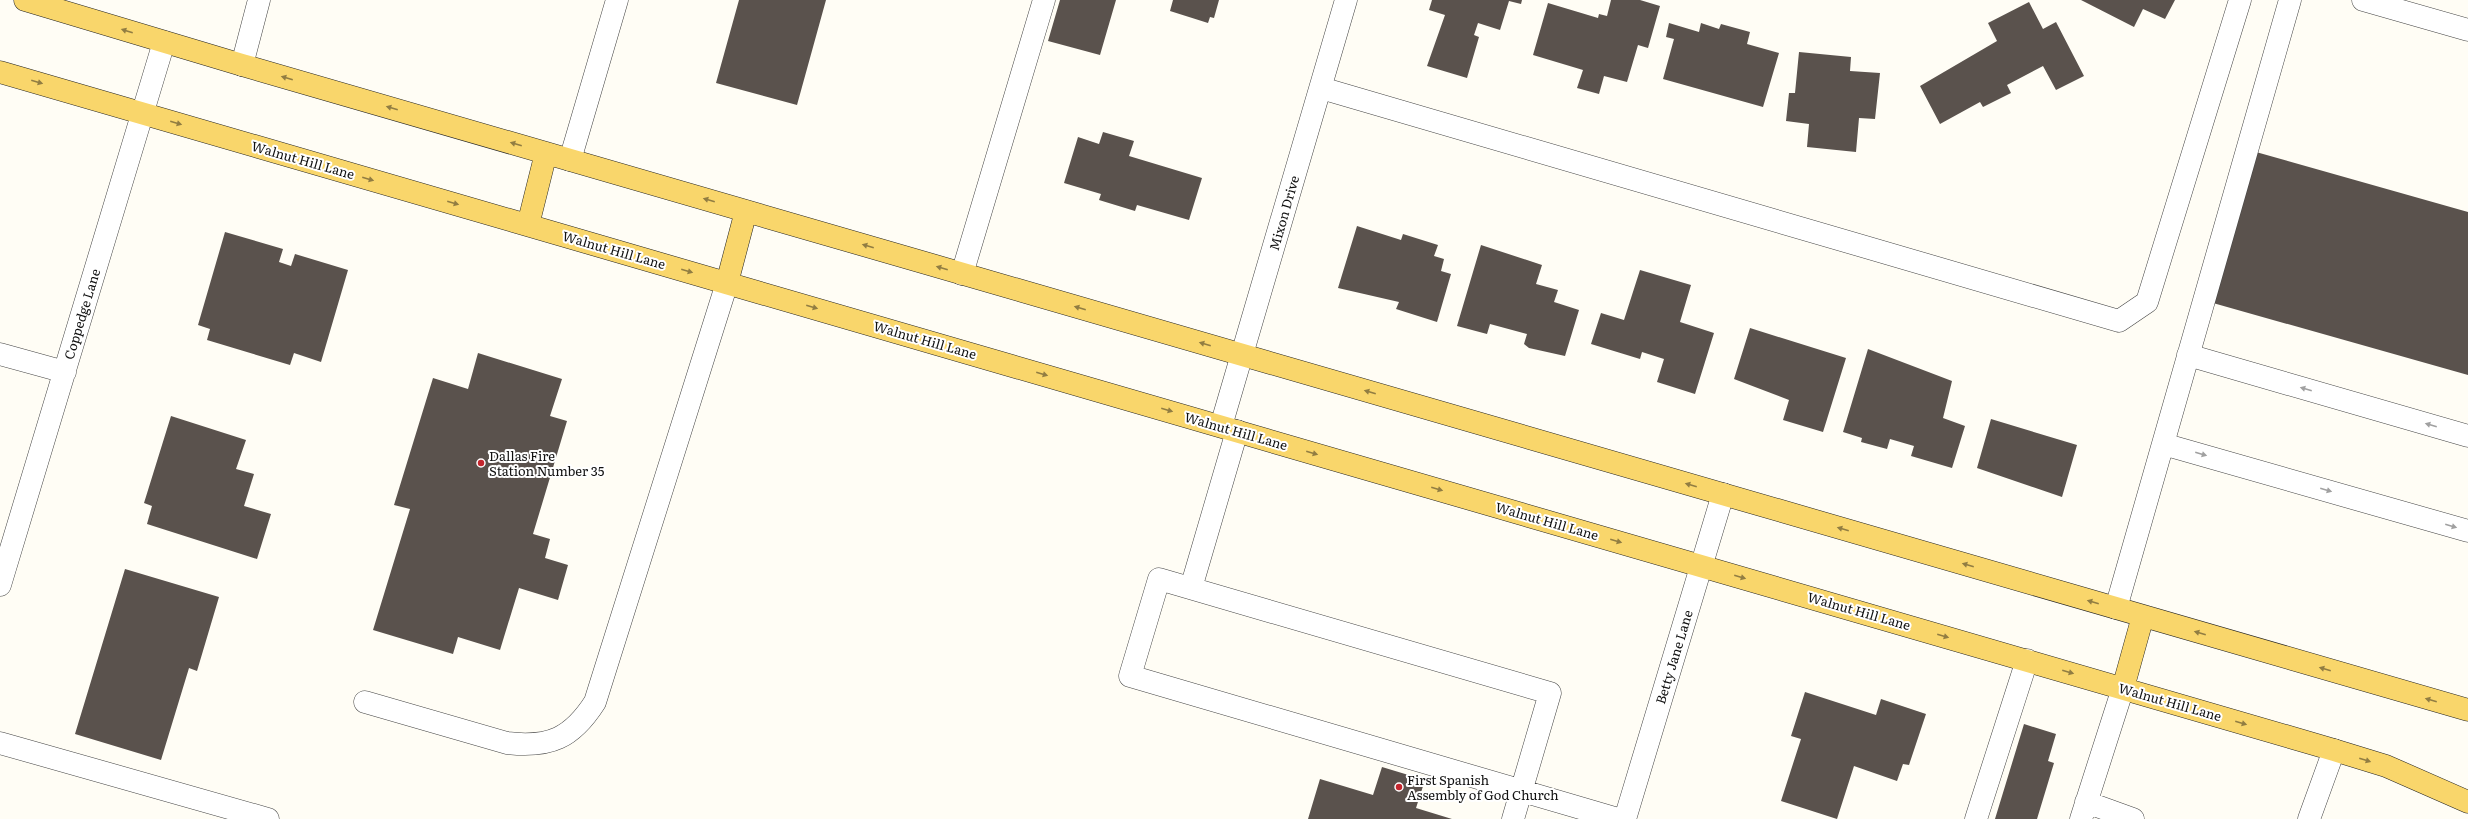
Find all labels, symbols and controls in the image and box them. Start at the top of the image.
one-way arrow [121,28,133,34]
one-way arrow [281,75,293,81]
one-way arrow [32,79,44,85]
one-way arrow [385,105,397,111]
one-way arrow [170,120,182,126]
street label: Walnut Hill Lane [249,136,357,183]
one-way arrow [510,141,522,147]
street label: Mixon Drive [1264,173,1303,253]
one-way arrow [361,176,374,182]
one-way arrow [702,197,714,203]
one-way arrow [448,200,460,206]
street label: Walnut Hill Lane [560,226,668,273]
one-way arrow [862,243,874,249]
one-way arrow [935,265,947,271]
street label: Coppedge Lane [59,266,104,362]
one-way arrow [681,268,693,274]
one-way arrow [805,305,818,311]
one-way arrow [1074,305,1086,311]
street label: Walnut Hill Lane [871,316,979,363]
one-way arrow [1199,341,1211,347]
one-way arrow [1037,371,1049,377]
one-way arrow [2299,386,2311,392]
one-way arrow [1364,389,1376,395]
one-way arrow [1162,407,1174,413]
street label: Walnut Hill Lane [1182,407,1290,454]
one-way arrow [2424,422,2436,428]
place label: Dallas Fire Station Number 35 [489,446,605,480]
one-way arrow [1306,450,1318,456]
one-way arrow [2195,451,2207,457]
marker: Dallas Fire Station Number 35 [476,458,486,468]
one-way arrow [1685,482,1697,488]
one-way arrow [1431,486,1443,492]
one-way arrow [2320,487,2332,493]
street label: Walnut Hill Lane [1493,497,1601,544]
one-way arrow [2445,523,2457,529]
one-way arrow [1837,526,1849,532]
one-way arrow [1610,538,1622,544]
one-way arrow [1961,562,1973,568]
one-way arrow [1735,574,1747,580]
street label: Walnut Hill Lane [1805,587,1913,634]
one-way arrow [2086,598,2099,604]
street label: Betty Jane Lane [1650,607,1697,706]
one-way arrow [2194,630,2206,636]
one-way arrow [1937,633,1949,639]
one-way arrow [2319,666,2331,672]
one-way arrow [2062,669,2074,675]
street label: Walnut Hill Lane [2116,678,2224,725]
one-way arrow [2424,697,2436,703]
one-way arrow [2235,720,2247,726]
one-way arrow [2360,757,2372,763]
place label: First Spanish Assembly of God Church [1407,770,1559,804]
marker: First Spanish Assembly of God Church [1394,782,1404,792]

